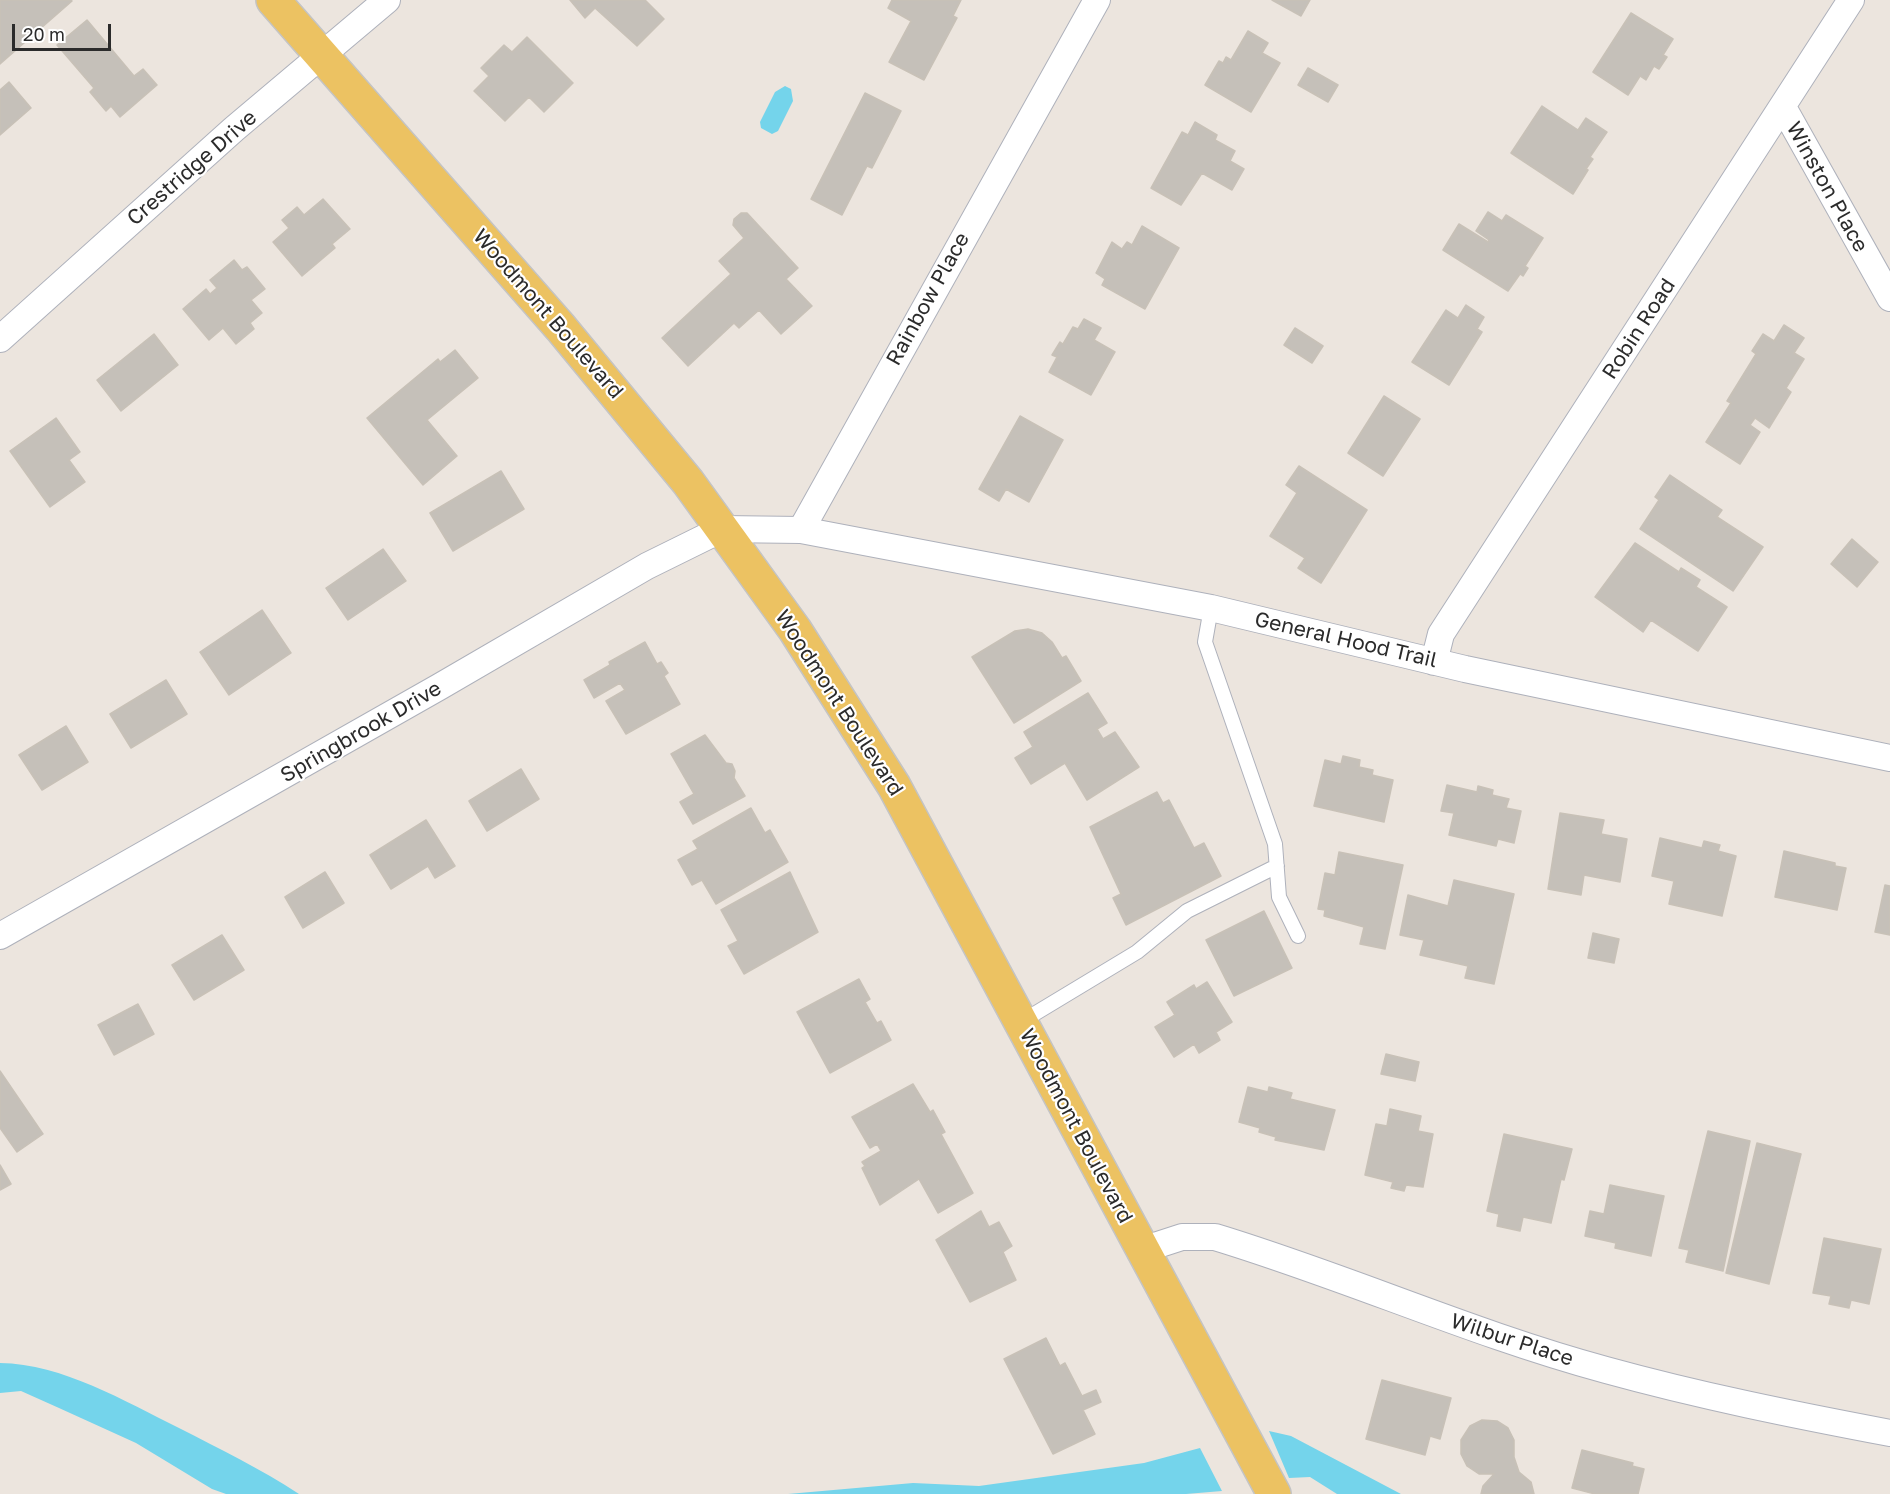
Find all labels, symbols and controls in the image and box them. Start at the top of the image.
scale bar [15,12,114,50]
text: 20 m [23,23,65,45]
street label: Crestridge Drive [122,105,262,231]
street label: Winston Place [1781,117,1873,257]
street label: Woodmont Boulevard [467,224,629,404]
street label: Rainbow Place [881,228,975,370]
street label: Robin Road [1597,274,1681,384]
street label: Woodmont Boulevard [769,605,909,801]
street label: General Hood Trail [1252,607,1440,673]
street label: Springbrook Drive [276,676,446,788]
street label: Woodmont Boulevard [1014,1025,1138,1227]
street label: Wilbur Place [1447,1308,1577,1372]

